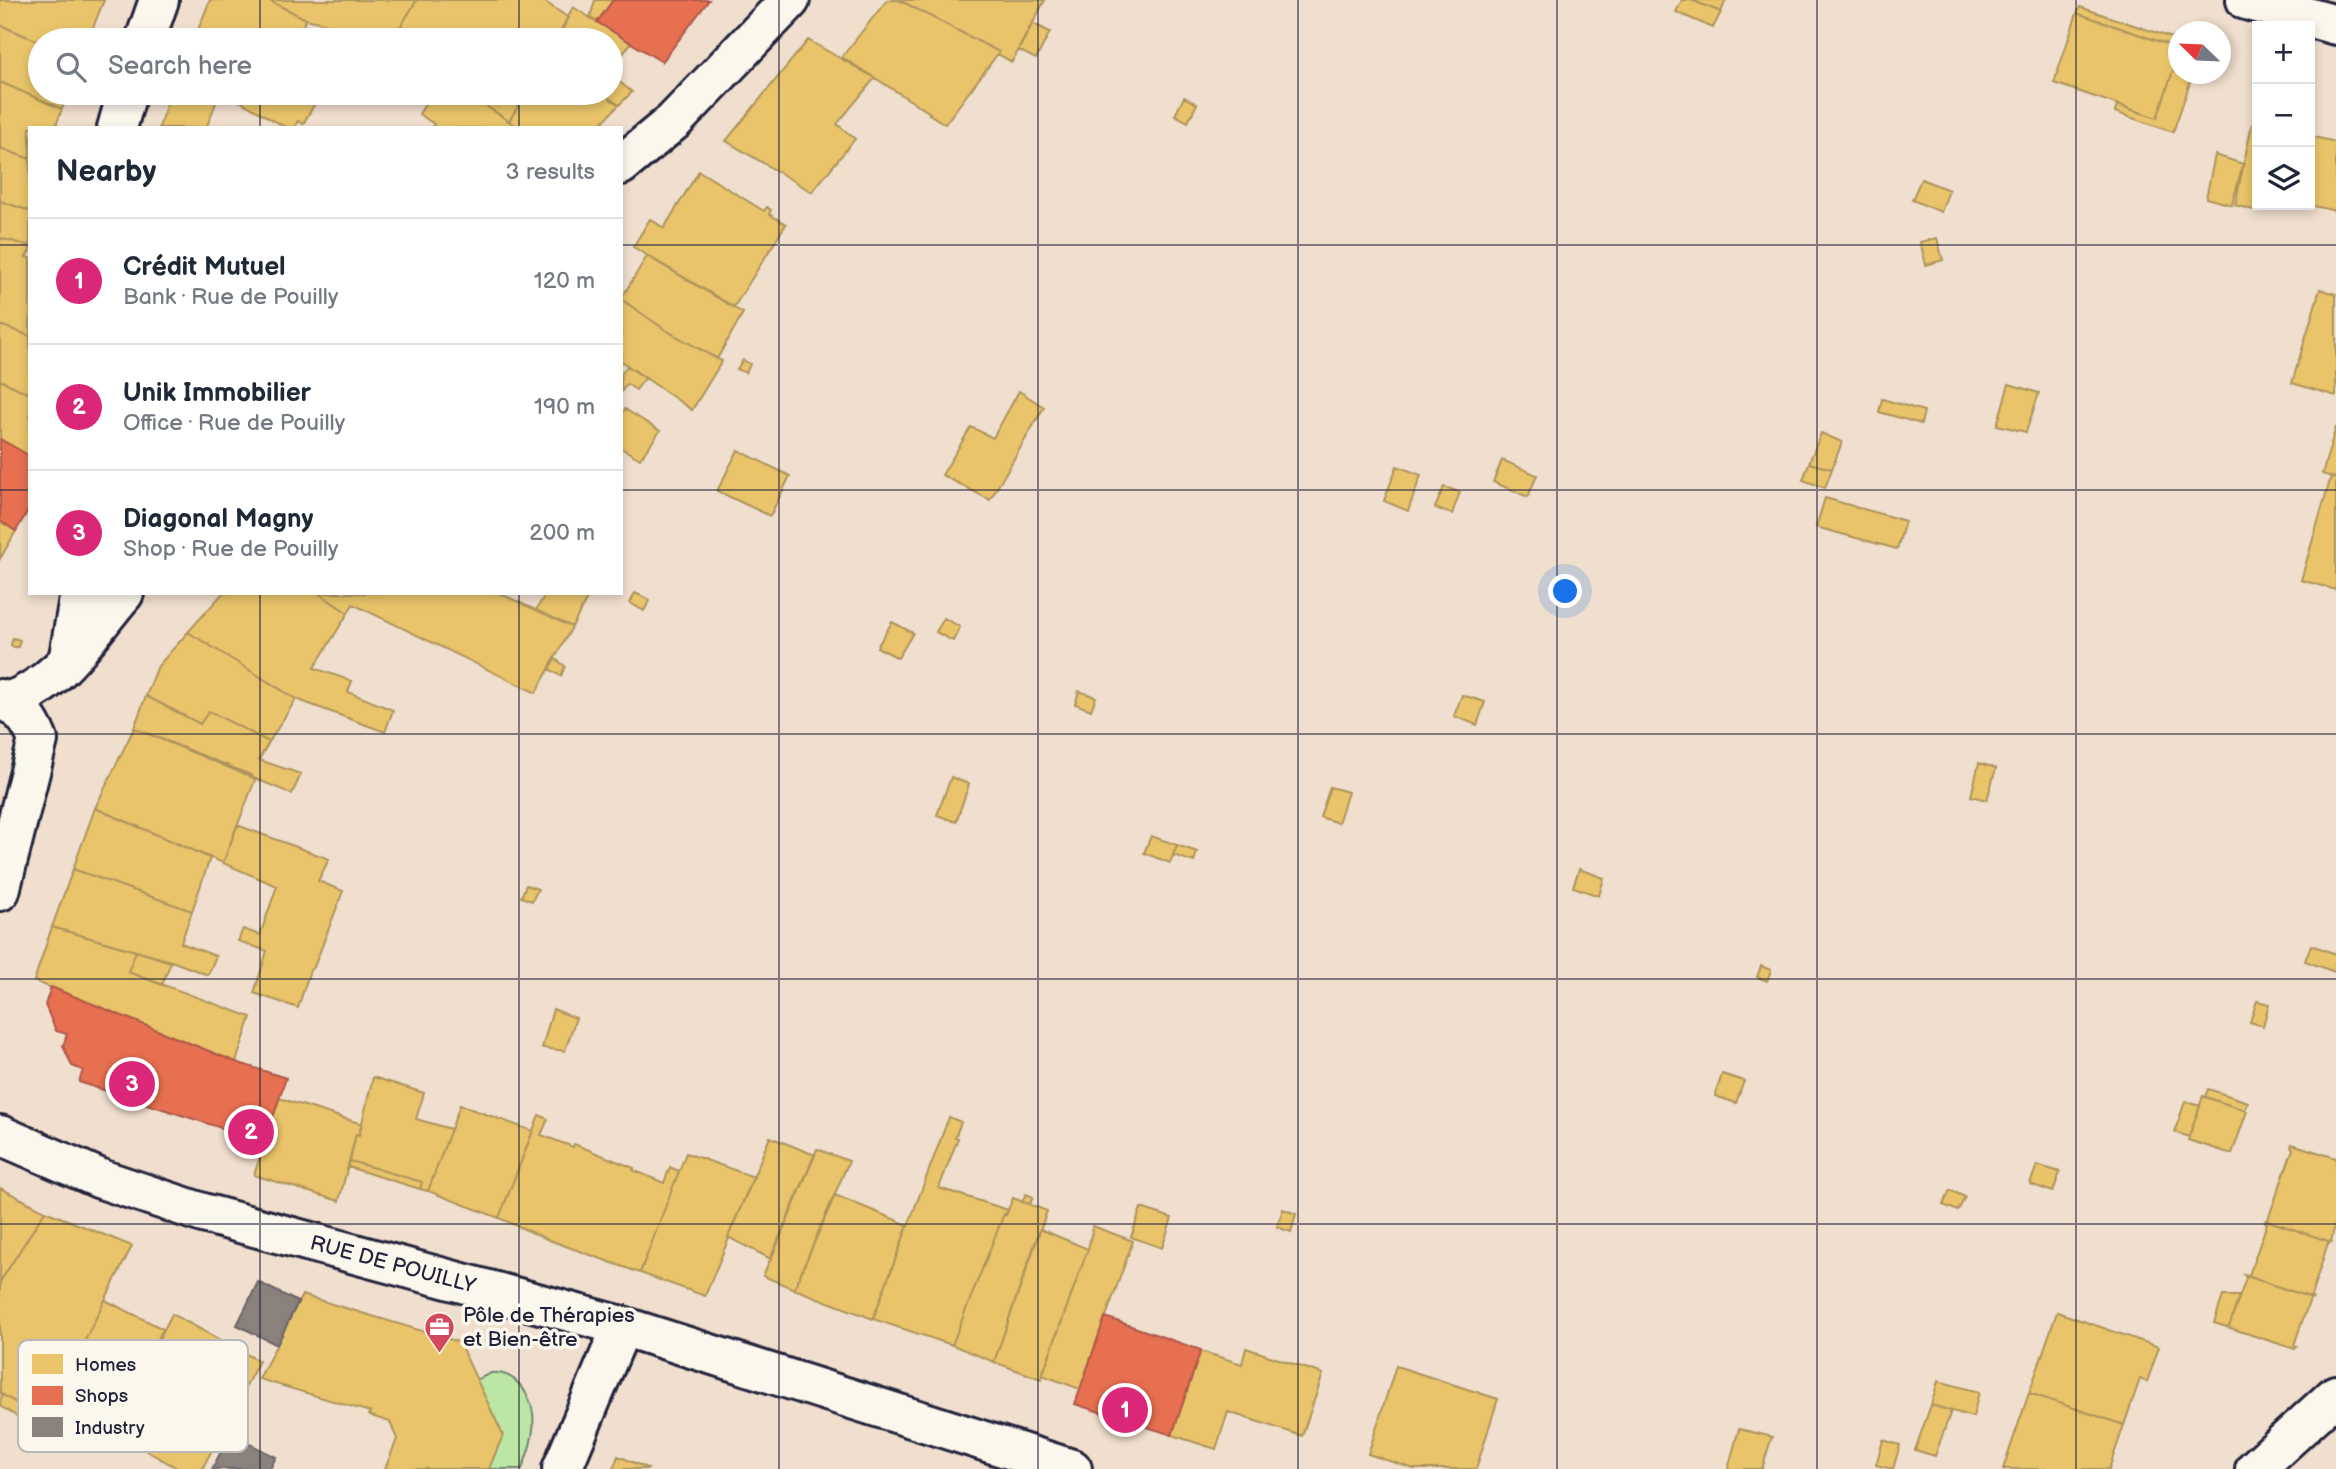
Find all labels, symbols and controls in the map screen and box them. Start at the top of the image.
north arrow [2168,21,2231,84]
map controls [2252,21,2315,210]
button: + [2252,21,2315,84]
search box [28,28,623,105]
icon: search [52,48,90,86]
text: Search here [108,51,252,82]
button: − [2252,84,2315,147]
button: layers [2252,147,2315,210]
text: Nearby [56,154,156,190]
text: 3 results [506,158,595,186]
text: Crédit Mutuel [123,252,286,283]
text: 1 [74,267,84,295]
text: 120 m [534,267,595,295]
text: Bank · Rue de Pouilly [123,283,338,311]
text: Unik Immobilier [123,378,311,409]
text: 2 [72,393,86,421]
text: 190 m [534,393,595,421]
text: Office · Rue de Pouilly [123,409,345,437]
text: Diagonal Magny [123,504,313,535]
text: 3 [72,519,86,547]
text: 200 m [529,519,595,547]
text: Shop · Rue de Pouilly [123,535,338,563]
your location [1548,574,1582,608]
pin: 3 [109,1058,155,1110]
pin: 2 [228,1106,274,1158]
street label: RUE DE POUILLY [307,1230,479,1299]
place label: Pôle de Thérapies et Bien-être [463,1303,635,1352]
office icon: Pôle de Thérapies et Bien-être [423,1310,457,1354]
legend [18,1340,248,1452]
text: Homes [75,1354,136,1377]
pin: 1 [1102,1384,1148,1436]
text: Shops [75,1385,128,1408]
text: Industry [75,1417,145,1440]

